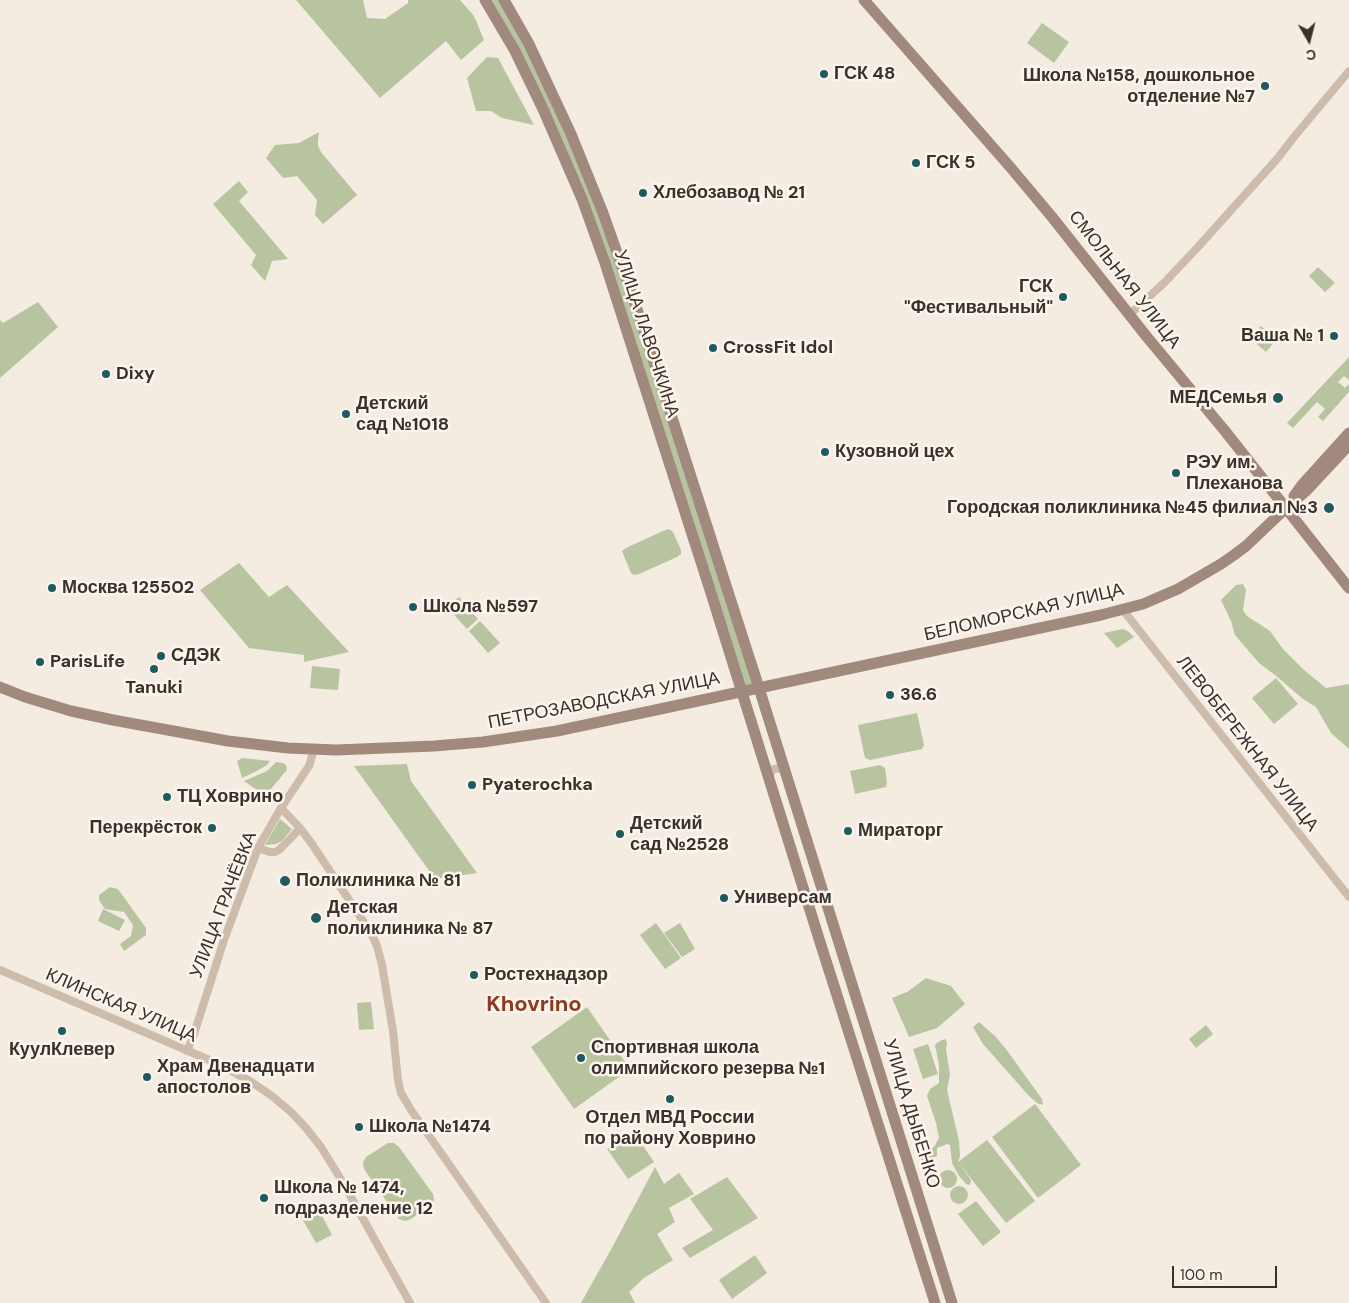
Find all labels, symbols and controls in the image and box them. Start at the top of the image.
north arrow [1284,15,1334,65]
text: С [1305,45,1317,64]
place label: ГСК 48 [834,63,895,85]
place label: Школа №158, дошкольное отделение №7 [1023,65,1255,108]
marker: ГСК 48 [818,68,830,80]
marker: Школа №158, дошкольное отделение №7 [1259,80,1271,92]
place label: ГСК 5 [926,152,975,174]
marker: ГСК 5 [910,157,922,169]
place label: Хлебозавод № 21 [653,182,805,204]
marker: Хлебозавод № 21 [637,187,649,199]
street label: СМОЛЬНАЯ УЛИЦА [1063,207,1185,353]
street label: УЛИЦА ЛАВОЧКИНА [609,247,683,421]
place label: ГСК "Фестивальный" [904,276,1053,318]
marker: ГСК "Фестивальный" [1057,291,1069,303]
place label: Ваша № 1 [1241,325,1324,347]
marker: Ваша № 1 [1328,330,1340,342]
place label: CrossFit Idol [723,337,833,359]
marker: CrossFit Idol [707,342,719,354]
place label: Dixy [116,363,155,385]
marker: Dixy [100,368,112,380]
place label: МЕДСемья [1170,387,1267,409]
marker: МЕДСемья [1271,391,1285,405]
place label: Детский сад №1018 [356,393,449,436]
marker: Детский сад №1018 [340,408,352,420]
place label: Кузовной цех [835,441,954,463]
marker: Кузовной цех [819,446,831,458]
place label: РЭУ им. Плеханова [1186,452,1283,494]
marker: РЭУ им. Плеханова [1170,467,1182,479]
place label: Городская поликлиника №45 филиал №3 [947,497,1318,519]
marker: Городская поликлиника №45 филиал №3 [1322,501,1336,515]
place label: Москва 125502 [62,577,194,599]
street label: БЕЛОМОРСКАЯ УЛИЦА [922,579,1126,647]
marker: Москва 125502 [46,582,58,594]
place label: Школа №597 [423,596,538,618]
marker: Школа №597 [407,601,419,613]
place label: СДЭК [171,645,220,667]
marker: СДЭК [155,650,167,662]
place label: ParisLife [50,651,125,673]
street label: ЛЕВОБЕРЕЖНАЯ УЛИЦА [1172,652,1322,836]
marker: ParisLife [34,656,46,668]
marker: Tanuki [148,663,160,675]
street label: ПЕТРОЗАВОДСКАЯ УЛИЦА [486,668,722,734]
place label: Tanuki [125,677,183,699]
place label: 36.6 [900,684,937,706]
marker: 36.6 [884,689,896,701]
place label: Pyaterochka [482,774,593,796]
marker: Pyaterochka [466,779,478,791]
place label: ТЦ Ховрино [177,786,283,808]
marker: ТЦ Ховрино [161,791,173,803]
place label: Детский сад №2528 [630,813,729,856]
place label: Перекрёсток [89,817,202,839]
place label: Мираторг [858,820,943,842]
marker: Перекрёсток [206,822,218,834]
marker: Мираторг [842,825,854,837]
marker: Детский сад №2528 [614,828,626,840]
street label: УЛИЦА ГРАЧЁВКА [186,829,262,981]
place label: Поликлиника № 81 [296,870,461,892]
marker: Поликлиника № 81 [278,874,292,888]
place label: Универсам [734,887,832,909]
marker: Универсам [718,892,730,904]
place label: Детская поликлиника № 87 [327,897,493,940]
marker: Детская поликлиника № 87 [309,911,323,925]
street label: КЛИНСКАЯ УЛИЦА [42,964,200,1048]
place label: Ростехнадзор [484,964,608,986]
marker: Ростехнадзор [468,969,480,981]
district label: Khovrino [486,992,582,1018]
marker: КуулКлевер [56,1025,68,1037]
place label: Спортивная школа олимпийского резерва №1 [591,1037,825,1080]
street label: УЛИЦА ДЫБЕНКО [878,1037,944,1191]
place label: КуулКлевер [9,1039,115,1061]
marker: Спортивная школа олимпийского резерва №1 [575,1052,587,1064]
place label: Храм Двенадцати апостолов [157,1056,315,1098]
marker: Храм Двенадцати апостолов [141,1071,153,1083]
marker: Отдел МВД России по району Ховрино [664,1093,676,1105]
place label: Отдел МВД России по району Ховрино [584,1107,756,1150]
place label: Школа №1474 [369,1116,491,1138]
marker: Школа №1474 [353,1121,365,1133]
place label: Школа № 1474, подразделение 12 [274,1177,433,1220]
marker: Школа № 1474, подразделение 12 [258,1192,270,1204]
scale bar [1174,1256,1279,1288]
text: 100 m [1180,1265,1223,1285]

